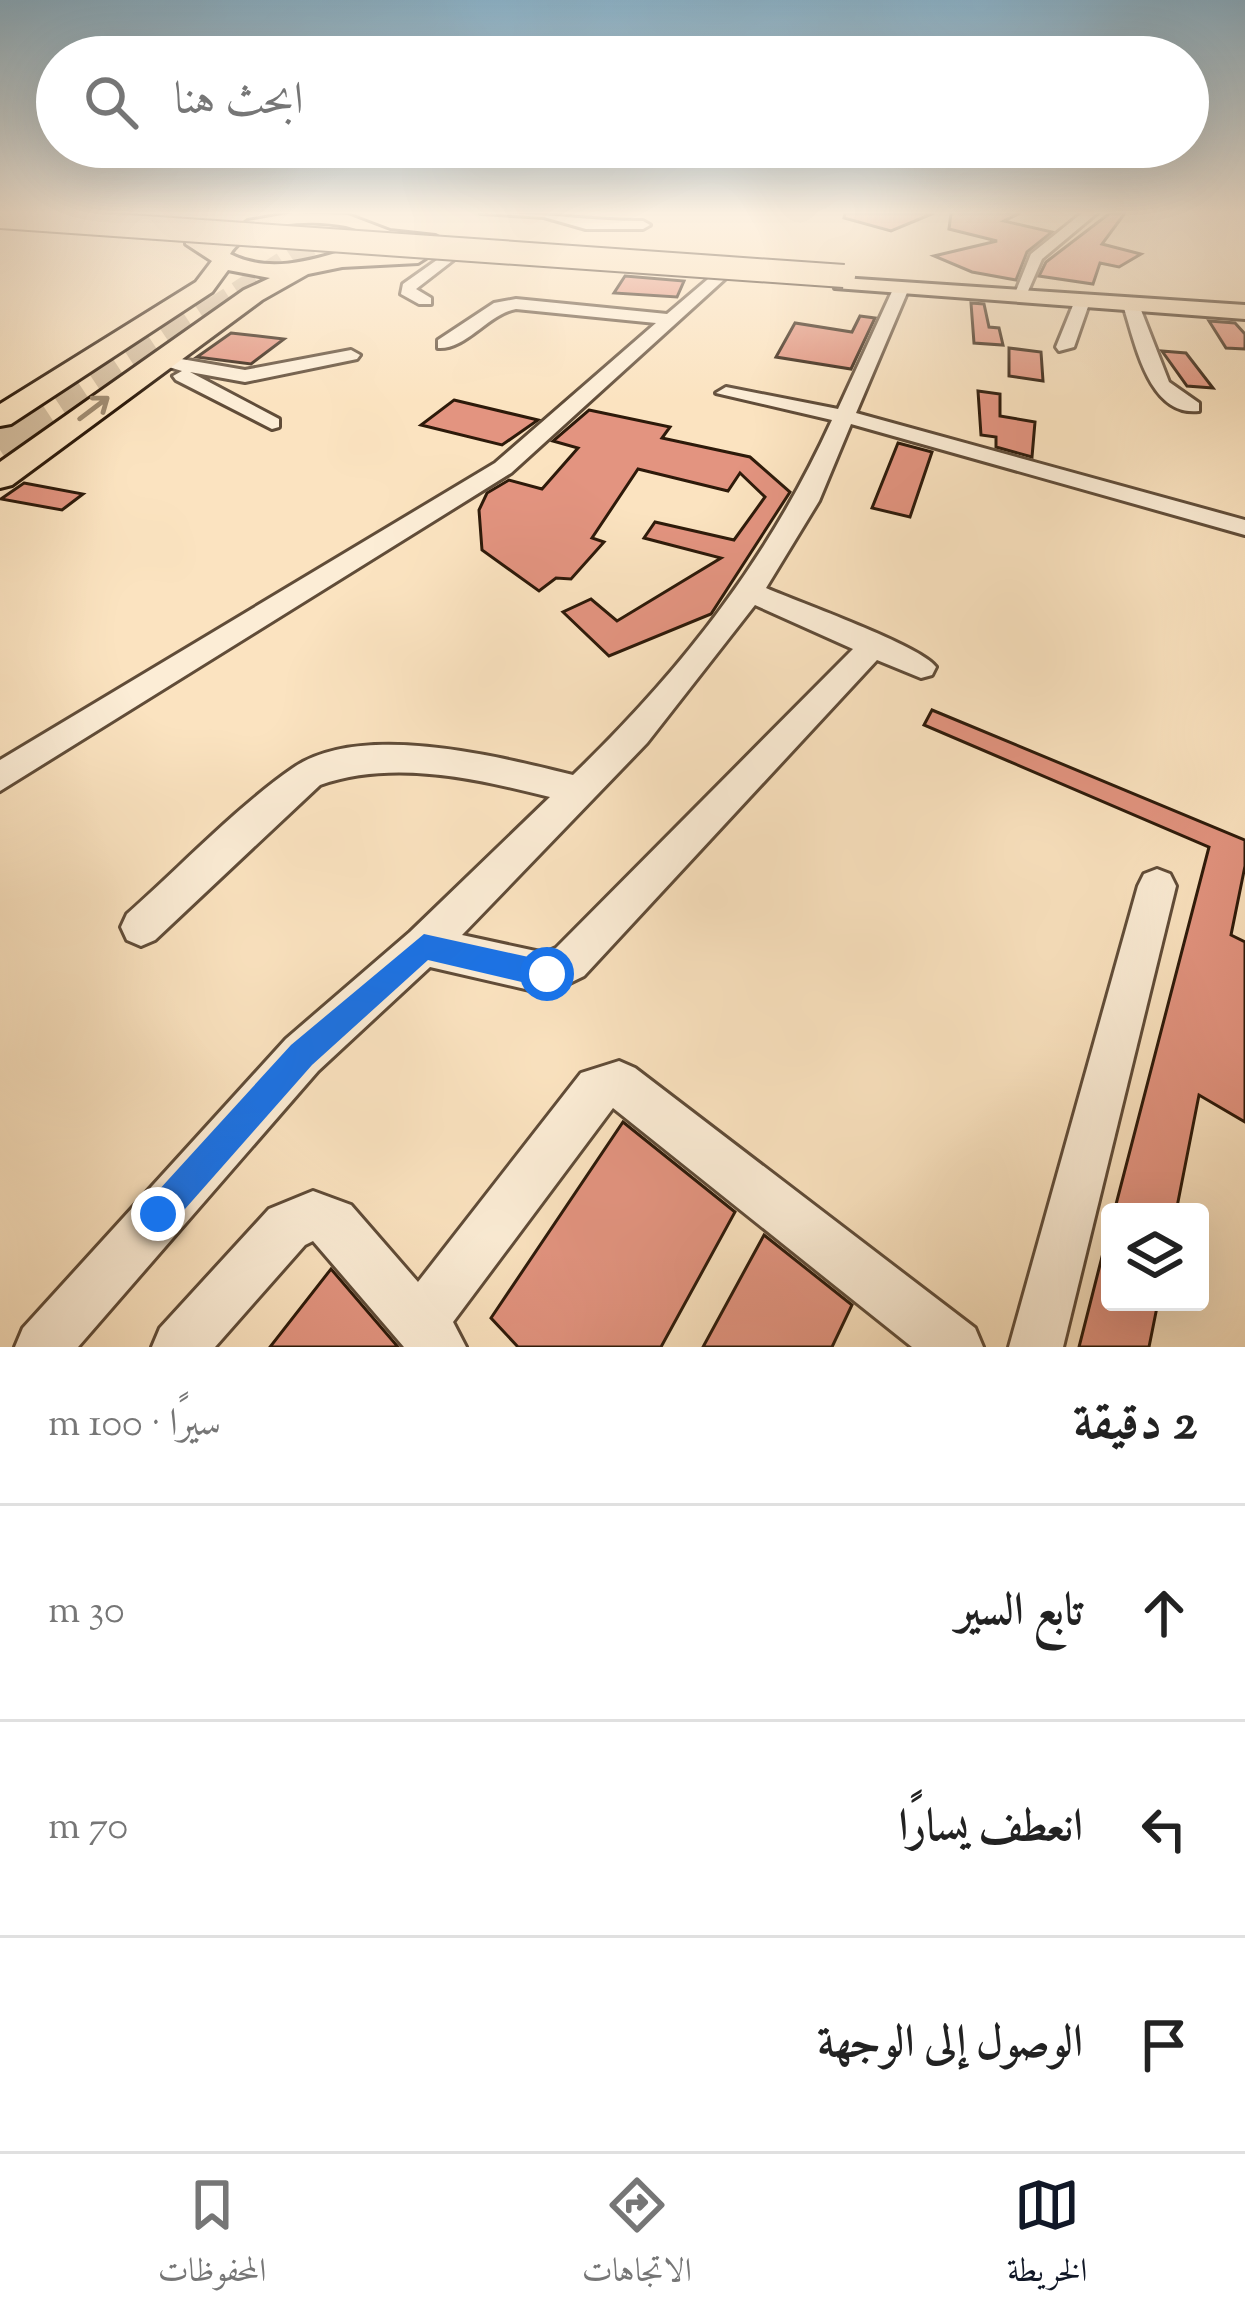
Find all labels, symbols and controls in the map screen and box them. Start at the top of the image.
search box [36,36,1209,168]
icon: search [78,69,144,135]
text: ابحث هنا [174,70,304,135]
one-way arrow [77,396,110,422]
route start [520,947,574,1001]
route end [131,1187,185,1241]
map controls [1101,1203,1209,1311]
button: layers [1101,1203,1209,1311]
text: 2 دقيقة [1073,1389,1197,1462]
text: سيرًا · 100 m [48,1398,221,1454]
icon: ahead [1131,1580,1197,1646]
text: تابع السير [956,1581,1083,1646]
text: 30 m [48,1585,125,1641]
icon: left [1131,1796,1197,1862]
text: انعطف يسارًا [899,1797,1083,1862]
text: 70 m [48,1801,128,1857]
icon: arrive [1131,2012,1197,2078]
text: الوصول إلى الوجهة [817,2013,1083,2078]
tab: المحفوظات [158,2172,266,2302]
tab: الاتجاهات [582,2172,692,2302]
tab: الخريطة [1007,2172,1087,2302]

